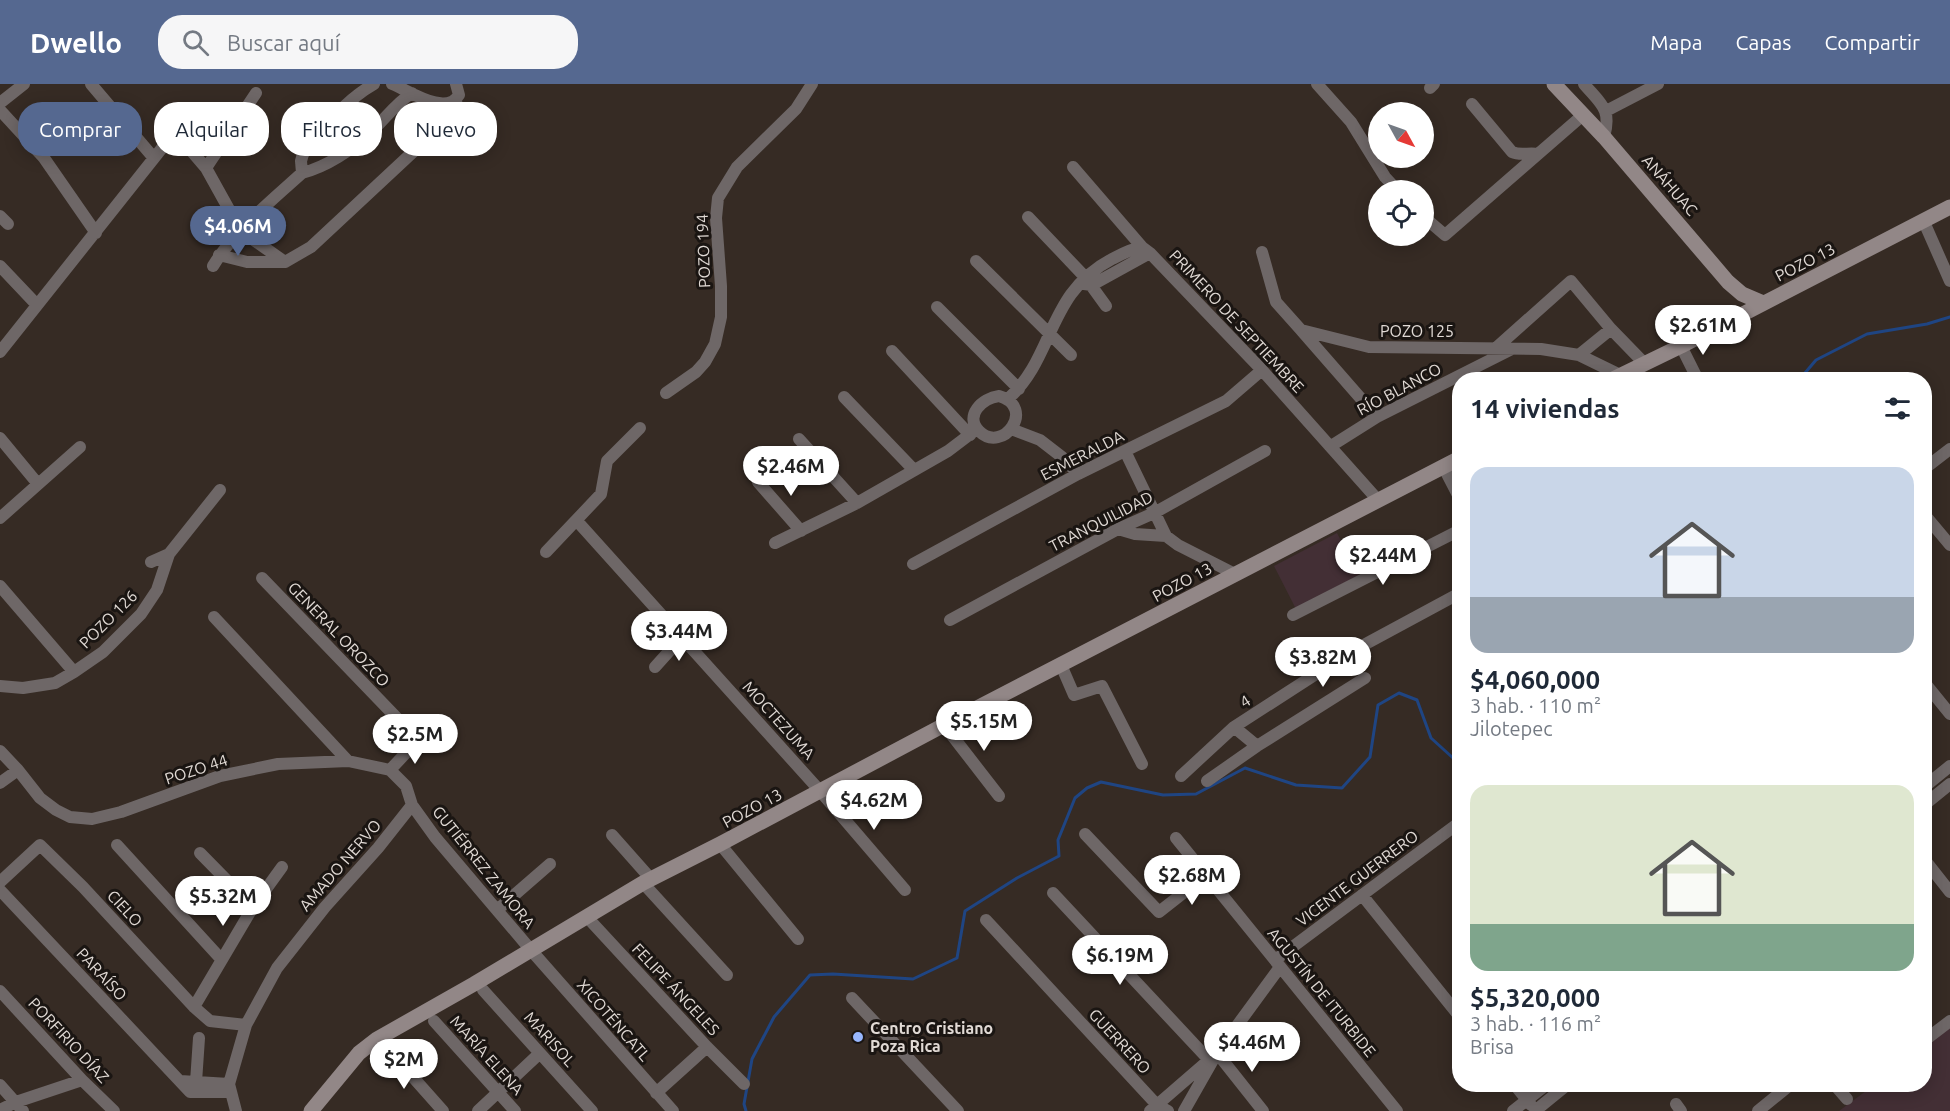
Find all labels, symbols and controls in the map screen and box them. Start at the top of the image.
search box [158,15,578,69]
icon: search [179,26,212,59]
text: Dwello [30,27,122,58]
text: Buscar aquí [227,30,340,55]
text: Mapa [1650,30,1702,54]
text: Capas [1735,30,1791,54]
text: Compartir [1824,30,1920,54]
chip: Comprar [18,102,142,156]
chip: Alquilar [154,102,269,156]
chip: Filtros [281,102,382,156]
chip: Nuevo [394,102,497,156]
north arrow [1368,102,1434,168]
map controls [1368,102,1434,246]
street label: ANÁHUAC [1639,150,1703,219]
button: locate [1368,180,1434,246]
pin: $4.06M [189,206,287,257]
text: $4.06M [204,214,272,237]
street label: POZO 194 [693,214,713,288]
street label: POZO 13 [1772,239,1838,285]
street label: PRIMERO DE SEPTIEMBRE [1166,246,1308,396]
pin: $2.61M [1654,305,1752,356]
text: $2.61M [1669,313,1737,336]
street label: POZO 125 [1380,322,1454,340]
street label: RÍO BLANCO [1353,358,1444,419]
icon: filters [1881,392,1914,425]
text: 14 viviendas [1470,394,1620,423]
street label: ESMERALDA [1037,426,1127,484]
pin: $2.46M [742,446,840,497]
text: $2.46M [757,454,825,477]
street label: TRANQUILIDAD [1046,487,1156,555]
icon: home [1638,506,1746,614]
pin: $2.44M [1334,535,1432,586]
text: $2.44M [1349,543,1417,566]
street label: POZO 13 [1149,559,1215,605]
street label: GENERAL OROZCO [285,578,393,690]
street label: POZO 126 [75,586,141,652]
pin: $3.44M [630,611,728,662]
text: $3.44M [645,619,713,642]
pin: $3.82M [1274,637,1372,688]
text: $3.82M [1289,645,1357,668]
text: $4,060,000 [1470,665,1600,694]
street label: MOCTEZUMA [739,677,819,763]
street label: 4 [1236,691,1254,711]
text: 3 hab. · 110 m² [1470,694,1601,717]
pin: $5.15M [935,701,1033,752]
text: $5.15M [950,709,1018,732]
pin: $2.5M [373,714,457,765]
text: Jilotepec [1470,717,1553,740]
text: $2.5M [387,722,443,745]
street label: POZO 44 [162,750,230,788]
pin: $4.62M [825,780,923,831]
street label: POZO 13 [719,785,785,831]
text: $4.62M [840,788,908,811]
street label: GUTIÉRREZ ZAMORA [429,801,541,932]
street label: AMADO NERVO [296,816,384,914]
icon: home [1638,824,1746,932]
street label: VICENTE GUERRERO [1293,826,1421,930]
pin: $2.68M [1143,855,1241,906]
text: $2.68M [1158,863,1226,886]
pin: $5.32M [174,876,272,927]
text: $5.32M [189,884,257,907]
street label: CIELO [104,886,146,930]
street label: AGUSTÍN DE ITURBIDE [1264,923,1381,1060]
pin: $6.19M [1071,935,1169,986]
street label: FELIPE ÁNGELES [629,938,725,1039]
street label: PARAÍSO [73,943,132,1004]
text: $6.19M [1086,943,1154,966]
street label: XICOTÉNCATL [574,974,656,1064]
text: $5,320,000 [1470,983,1600,1012]
street label: PORFIRIO DÍAZ [25,992,114,1086]
street label: GUERRERO [1086,1005,1154,1077]
street label: MARISOL [521,1008,579,1070]
street label: MARÍA ELENA [447,1010,529,1099]
text: 3 hab. · 116 m² [1470,1012,1601,1035]
place label: Centro Cristiano Poza Rica [870,1019,993,1055]
pin: $4.46M [1203,1022,1301,1073]
marker: Centro Cristiano Poza Rica [851,1030,865,1044]
text: $4.46M [1218,1030,1286,1053]
text: Brisa [1470,1035,1514,1058]
pin: $2M [375,1039,433,1090]
text: $2M [384,1047,424,1070]

